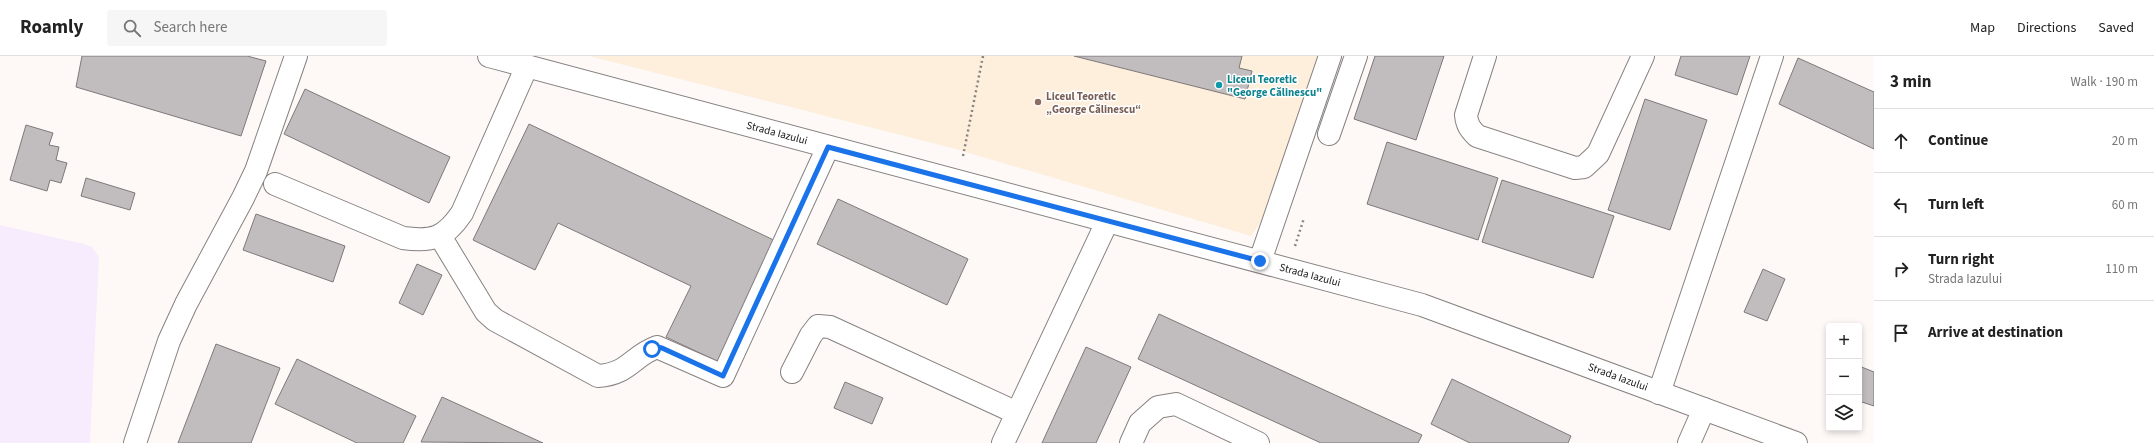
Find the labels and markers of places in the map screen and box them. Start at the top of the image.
place label: Liceul Teoretic "George Călinescu" [1227,72,1322,100]
marker: Liceul Teoretic "George Călinescu" [1214,80,1224,90]
place label: Liceul Teoretic „George Călinescu“ [1046,89,1141,117]
marker: Liceul Teoretic „George Călinescu“ [1033,97,1043,107]

